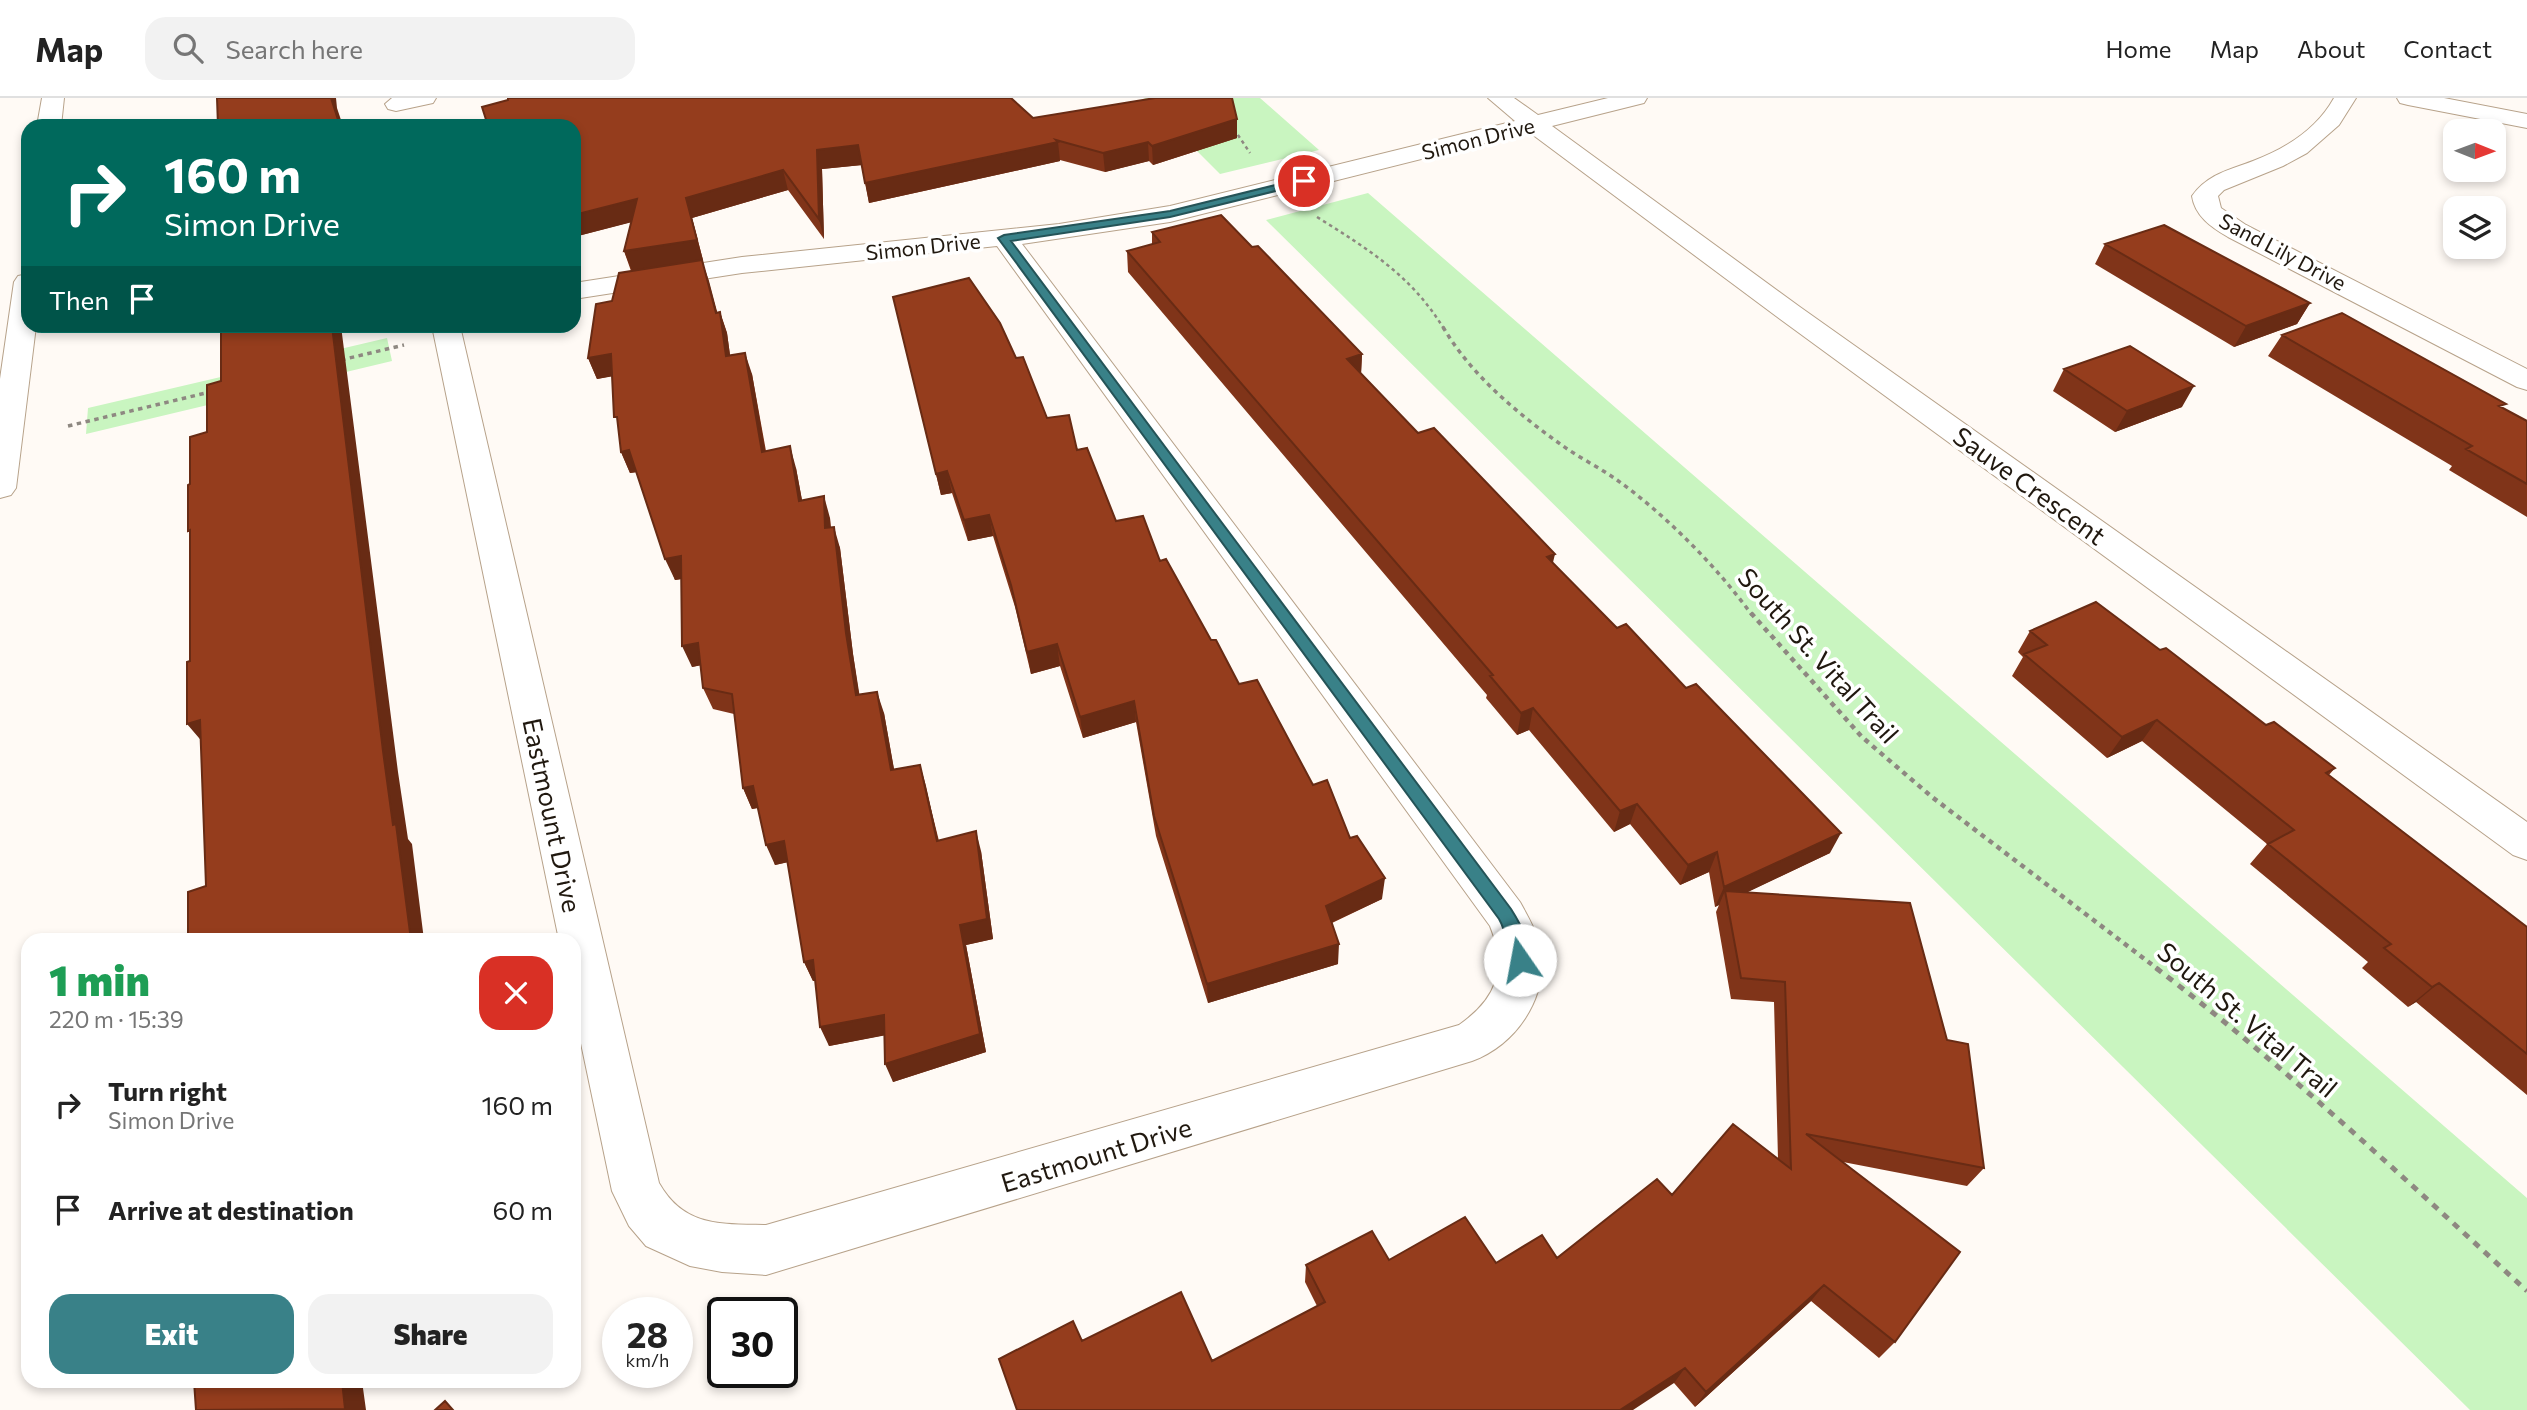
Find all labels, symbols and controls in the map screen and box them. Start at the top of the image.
search box [145,17,635,80]
text: Map [35,28,103,69]
icon: search [169,29,207,67]
text: Search here [225,33,363,64]
text: Home [2106,34,2172,63]
text: Map [2210,34,2259,63]
text: About [2297,34,2365,63]
text: Contact [2403,34,2492,63]
street label: Simon Drive [1419,112,1537,164]
north arrow [2443,119,2506,182]
map controls [2443,119,2506,259]
text: 160 m [164,143,301,203]
icon: right [49,147,140,238]
pin [1274,151,1334,211]
icon: arrive [1285,162,1323,200]
button: layers [2443,196,2506,259]
text: Simon Drive [164,203,340,243]
street label: Sand Lily Drive [2215,207,2351,295]
street label: Simon Drive [864,228,982,264]
icon: arrive [123,280,161,318]
text: Then [49,284,109,315]
street label: Sauve Crescent [1948,419,2112,551]
street label: South St. Vital Trail [1732,561,1906,749]
street label: Eastmount Drive [517,715,589,915]
position arrow [1483,923,1557,997]
street label: South St. Vital Trail [2152,935,2344,1103]
text: 1 min [49,953,150,1005]
button: close [479,956,553,1030]
text: 220 m · 15:39 [49,1005,184,1033]
text: Turn right [108,1075,227,1106]
icon: right [49,1086,87,1124]
text: 160 m [481,1089,553,1120]
text: Simon Drive [108,1106,234,1134]
street label: Eastmount Drive [997,1110,1195,1198]
icon: arrive [49,1191,87,1229]
text: Arrive at destination [108,1194,354,1225]
text: 60 m [493,1194,553,1225]
button: Exit [49,1294,294,1374]
button: Share [308,1294,553,1374]
speed limit sign: 30 [707,1297,798,1388]
text: 28 [627,1312,668,1355]
text: km/h [626,1349,669,1371]

